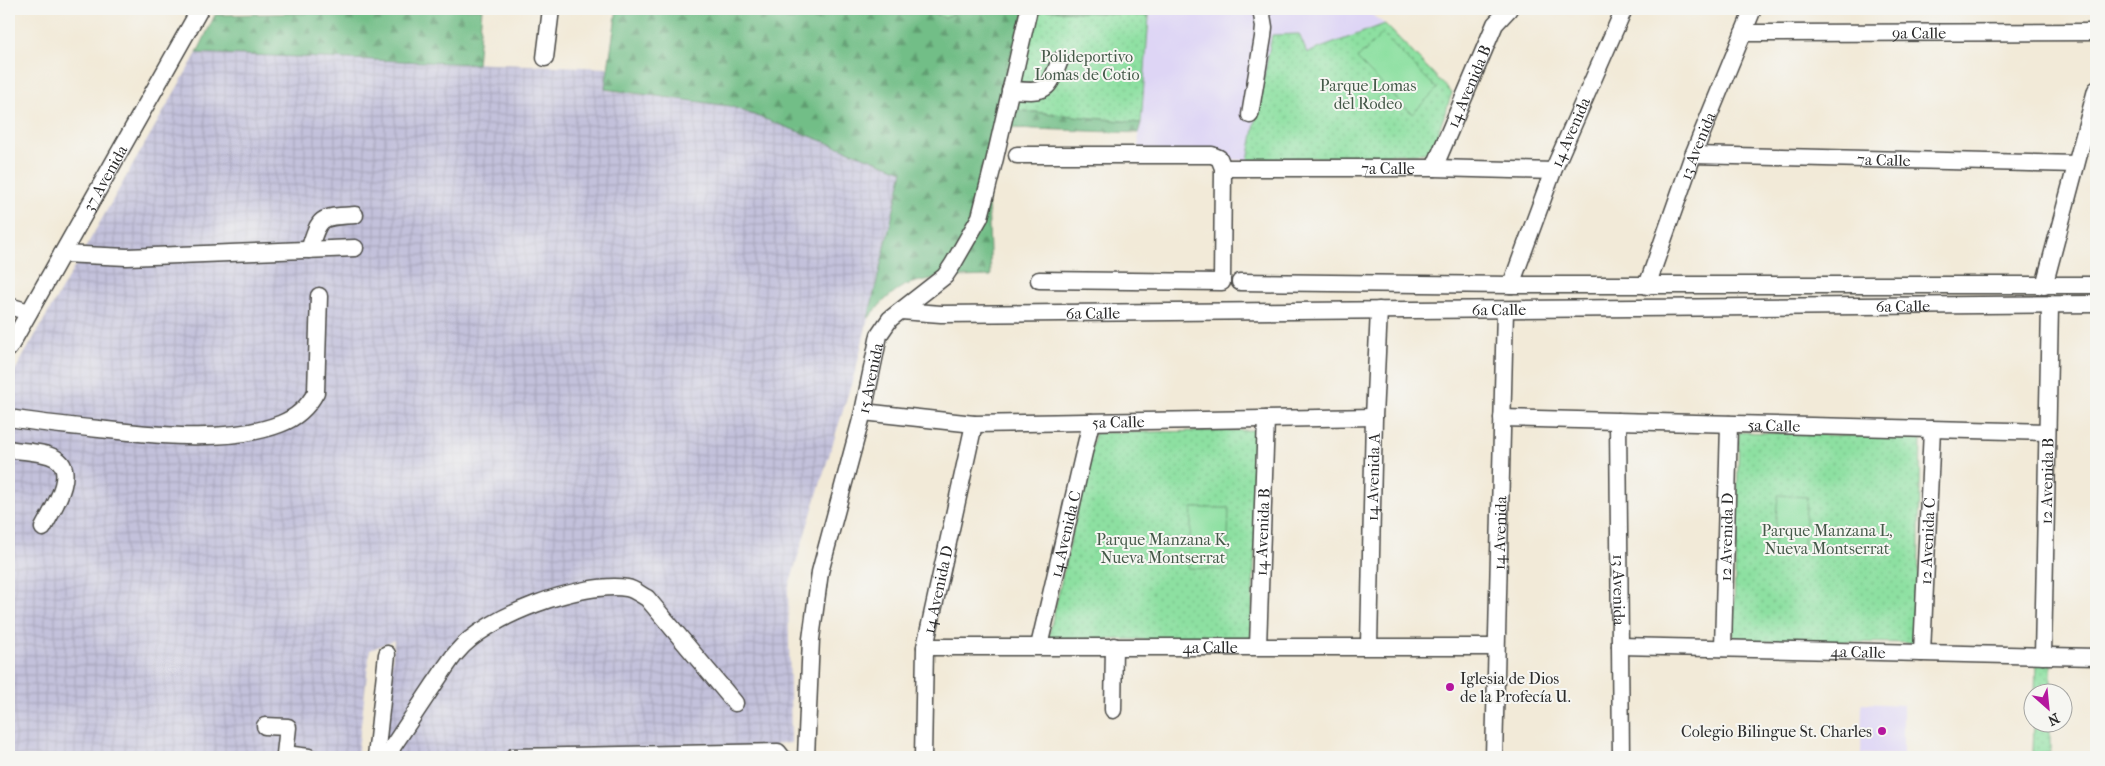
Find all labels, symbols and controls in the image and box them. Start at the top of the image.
street label: 9a Calle [1892,23,1946,42]
street label: 14 Avenida B [1443,42,1495,130]
park label: Polideportivo Lomas de Cotio [1034,47,1140,84]
park label: Parque Lomas del Rodeo [1320,76,1416,113]
street label: 14 Avenida [1546,94,1594,170]
street label: 13 Avenida [1676,108,1719,182]
street label: 37 Avenida [78,141,131,215]
street label: 7a Calle [1857,149,1911,170]
street label: 7a Calle [1361,159,1415,178]
street label: 6a Calle [1876,296,1930,315]
street label: 6a Calle [1472,299,1526,319]
street label: 6a Calle [1066,303,1120,322]
street label: 15 Avenida [853,341,887,415]
street label: 5a Calle [1092,412,1145,431]
street label: 5a Calle [1747,415,1801,435]
street label: 14 Avenida A [1362,432,1383,521]
street label: 12 Avenida B [2036,437,2057,525]
street label: 14 Avenida B [1251,488,1273,576]
street label: 14 Avenida C [1046,489,1084,579]
street label: 12 Avenida D [1715,492,1737,582]
street label: 14 Avenida [1489,495,1510,570]
street label: 12 Avenida C [1916,497,1938,585]
park label: Parque Manzana L, Nueva Montserrat [1761,521,1893,558]
park label: Parque Manzana K, Nueva Montserrat [1096,530,1230,567]
street label: 14 Avenida D [919,543,957,635]
street label: 13 Avenida [1610,554,1629,626]
street label: 4a Calle [1182,638,1238,657]
street label: 4a Calle [1830,641,1886,662]
place label: Iglesia de Dios de la Profecía U. [1460,669,1571,706]
marker: Iglesia de Dios de la Profecía U. [1444,681,1456,693]
north arrow [2022,684,2072,734]
text: N [2045,709,2062,729]
place label: Colegio Bilingue St. Charles [1681,722,1872,741]
marker: Colegio Bilingue St. Charles [1876,725,1888,737]

